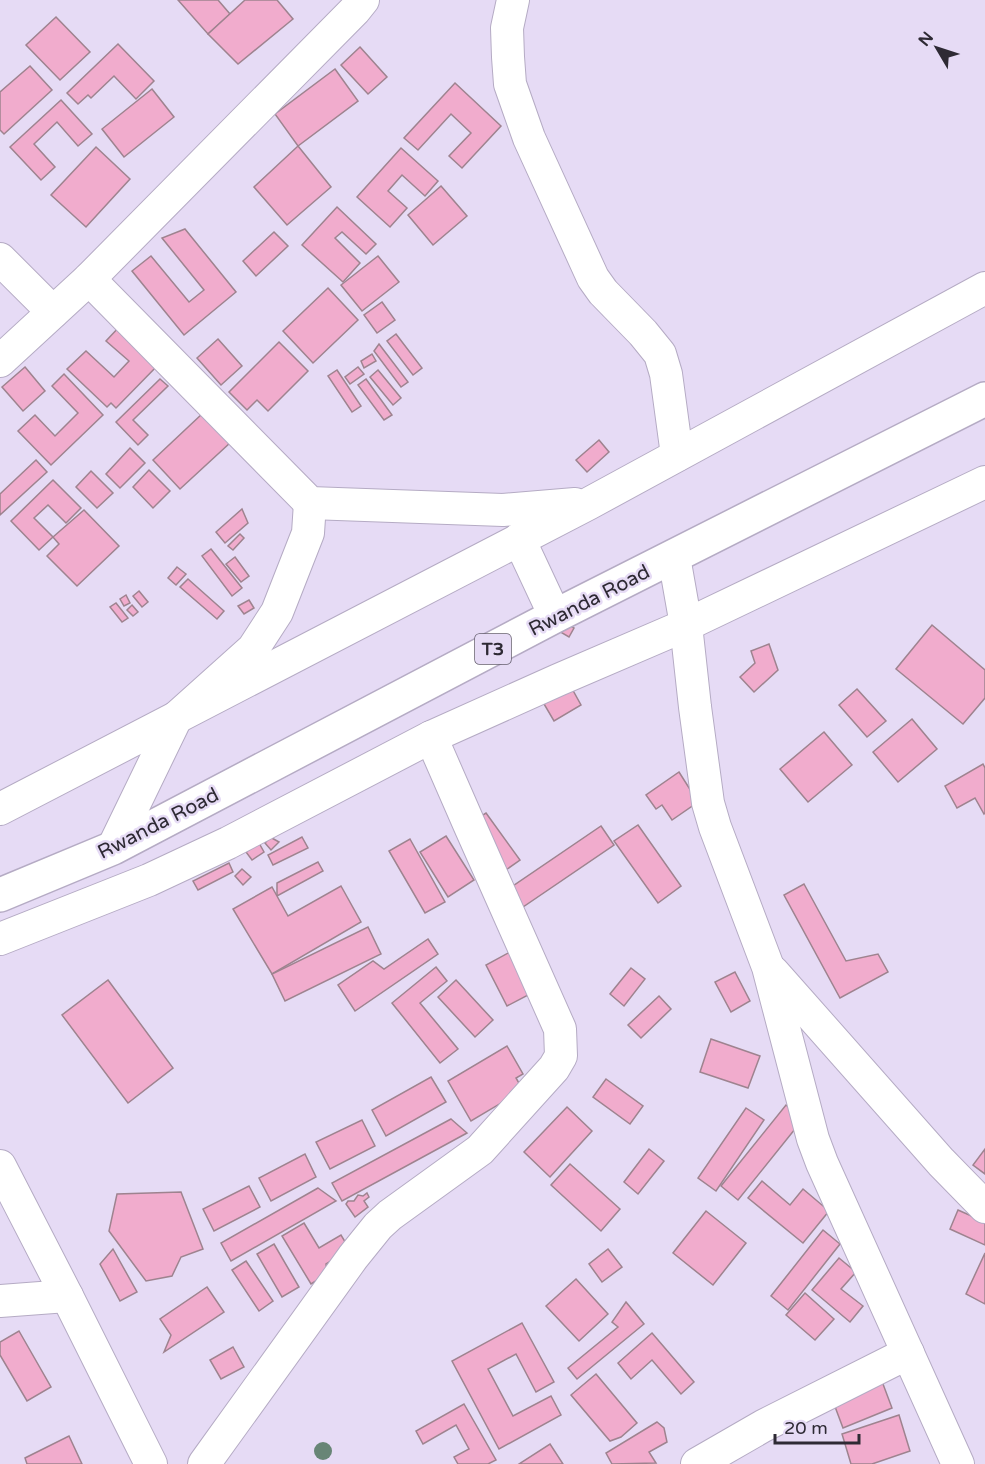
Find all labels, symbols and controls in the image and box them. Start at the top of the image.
north arrow [907,18,967,78]
text: N [914,28,938,50]
street label: Rwanda Road [525,560,654,642]
road number: T3 [475,634,511,664]
street label: Rwanda Road [94,783,223,865]
scale bar [775,1407,859,1445]
text: 20 m [784,1417,828,1439]

